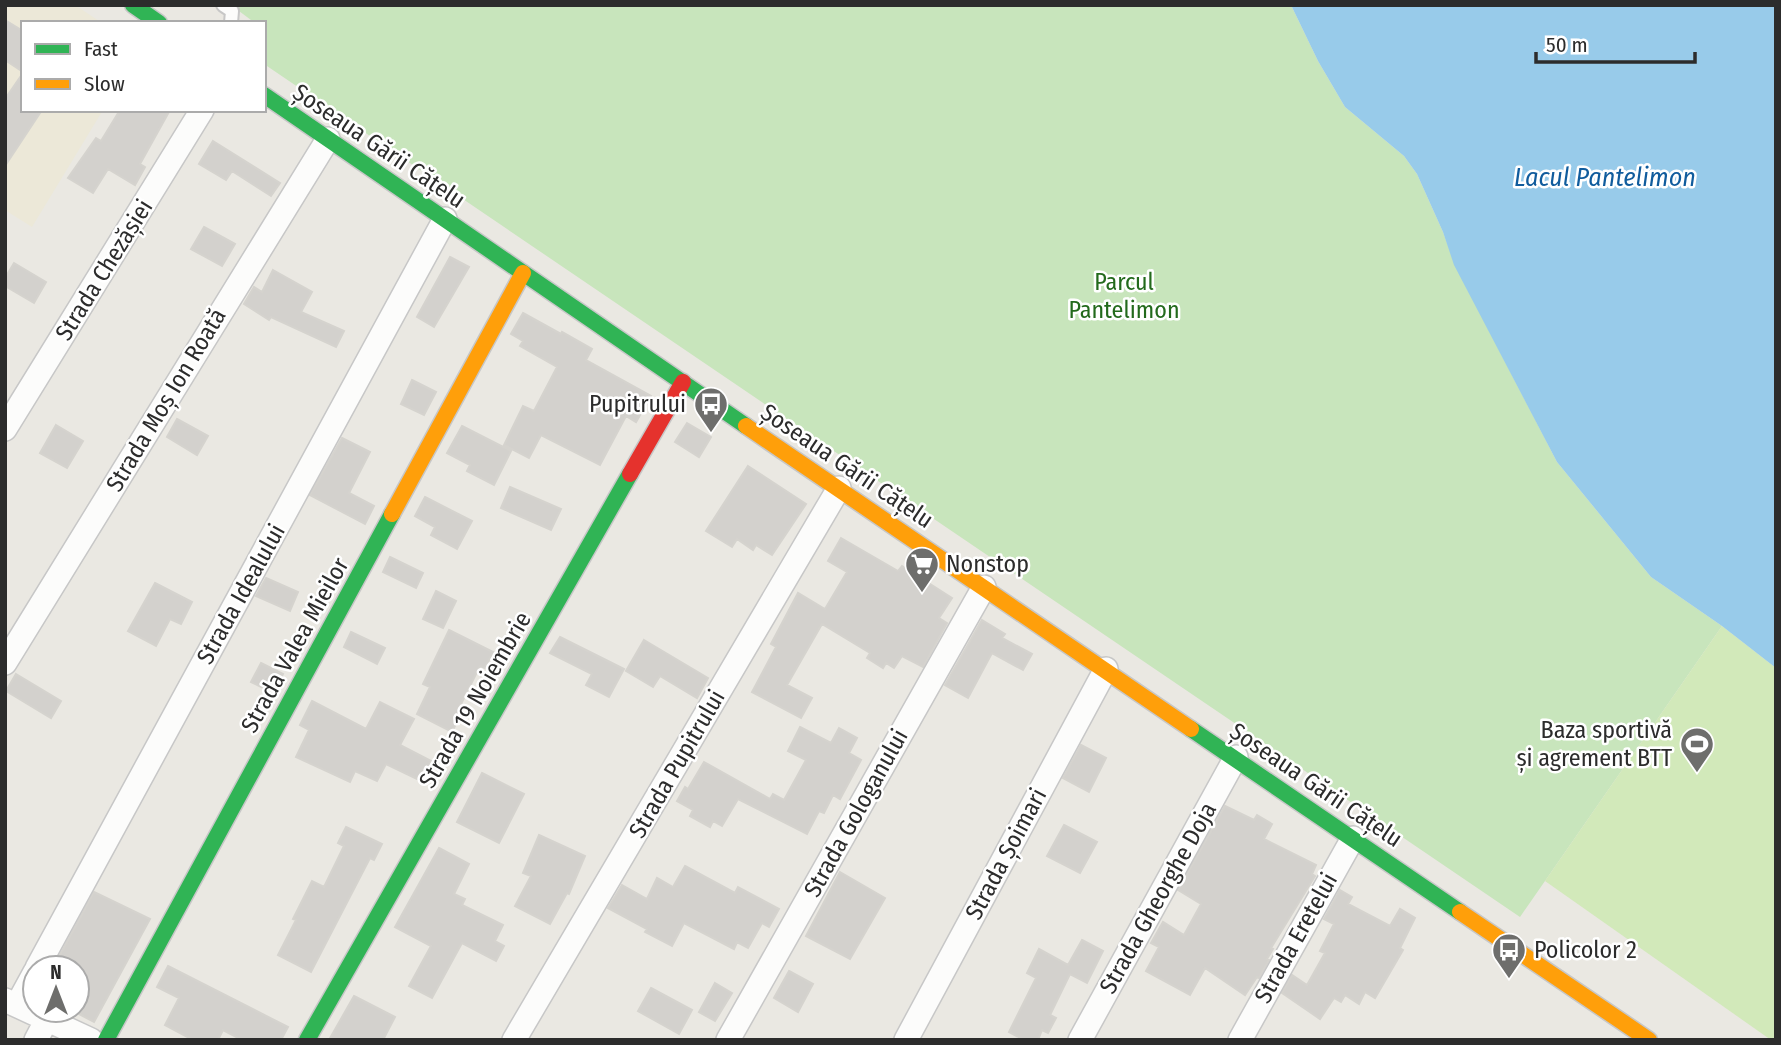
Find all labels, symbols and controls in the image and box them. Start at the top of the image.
legend [21,21,266,112]
scale bar [1536,21,1695,65]
text: 50 m [1546,32,1588,58]
text: Fast [84,36,118,62]
text: Slow [84,71,125,97]
street label: Șoseaua Gării Cățelu [287,78,470,215]
water label: Lacul Pantelimon [1514,162,1696,193]
street label: Strada Chezășiei [50,194,159,346]
park label: Parcul Pantelimon [1068,268,1180,324]
street label: Strada Moș Ion Roată [100,303,233,497]
bus stop icon: Pupitrului [692,385,730,434]
place label: Pupitrului [589,390,686,418]
street label: Șoseaua Gării Cățelu [755,398,938,535]
street label: Strada Idealului [191,519,291,669]
supermarket icon: Nonstop [903,545,941,594]
place label: Nonstop [946,550,1029,578]
street label: Strada Valea Mieilor [235,552,355,737]
street label: Strada 19 Noiembrie [413,607,537,793]
street label: Strada Pupitrului [623,685,731,843]
place label: Baza sportivă și agrement BTT [1516,716,1672,773]
street label: Șoseaua Gării Cățelu [1224,717,1407,854]
street label: Strada Gologanului [798,724,914,902]
sports icon: Baza sportivă și agrement BTT [1678,725,1716,774]
street label: Strada Șoimari [960,784,1053,925]
street label: Strada Gheorghe Doja [1094,798,1222,998]
street label: Strada Eretelui [1249,868,1343,1008]
bus stop icon: Policolor 2 [1490,931,1528,980]
place label: Policolor 2 [1534,936,1637,964]
north arrow [21,954,91,1024]
text: N [50,961,62,984]

